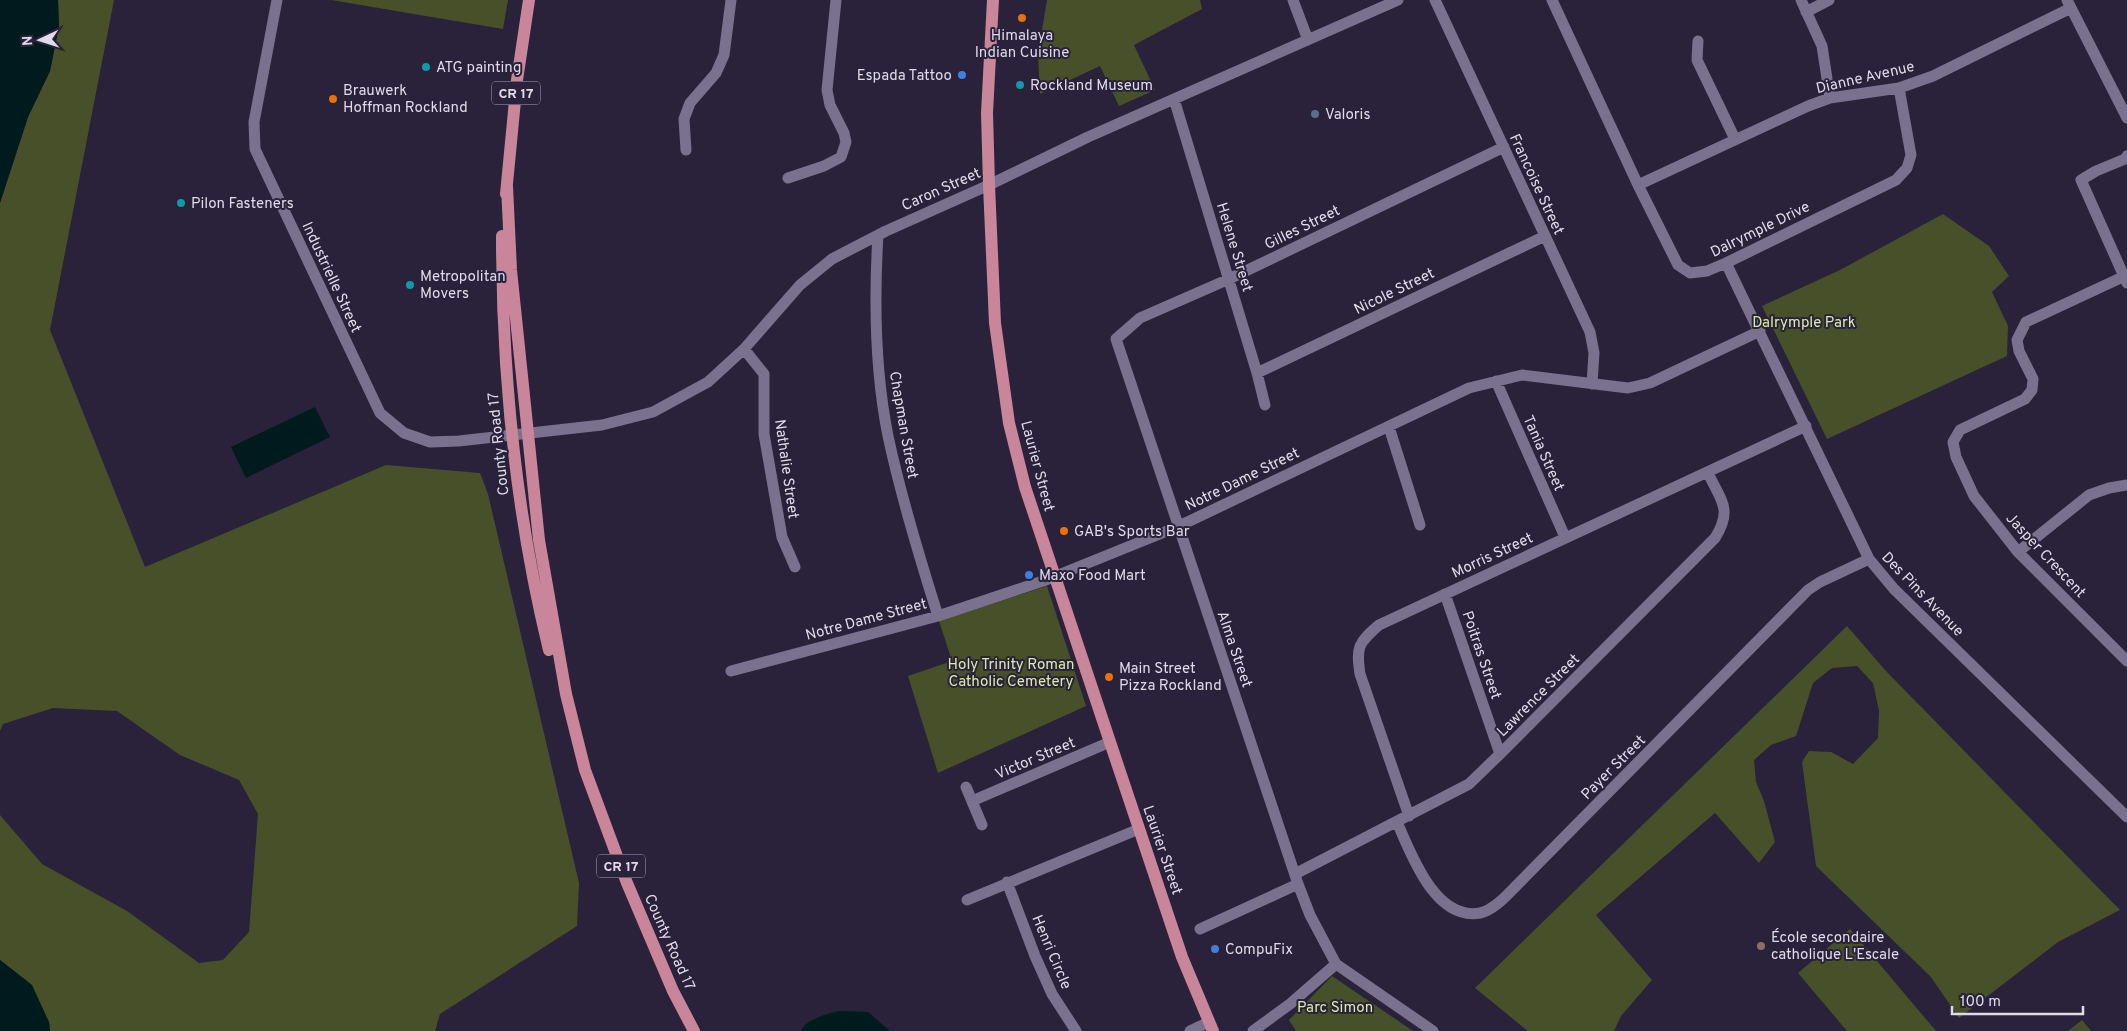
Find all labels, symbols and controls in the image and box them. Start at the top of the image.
marker: Himalaya Indian Cuisine [1016,12,1028,24]
north arrow [15,15,65,65]
place label: Himalaya Indian Cuisine [975,27,1069,63]
text: N [20,35,37,46]
street label: Dianne Avenue [1814,58,1916,99]
place label: ATG painting [436,59,521,78]
marker: ATG painting [420,61,432,73]
place label: Espada Tattoo [857,67,952,86]
marker: Espada Tattoo [956,69,968,81]
place label: Rockland Museum [1030,77,1153,96]
marker: Rockland Museum [1014,79,1026,91]
place label: Brauwerk Hoffman Rockland [343,82,468,118]
road number: CR 17 [492,82,540,105]
marker: Brauwerk Hoffman Rockland [327,93,339,105]
place label: Valoris [1325,106,1370,125]
marker: Valoris [1309,108,1321,120]
street label: Francoise Street [1504,131,1567,238]
street label: Caron Street [899,164,984,216]
place label: Pilon Fasteners [191,195,294,214]
marker: Pilon Fasteners [175,197,187,209]
street label: Dalrymple Drive [1708,198,1813,263]
street label: Helene Street [1211,201,1256,294]
street label: Gilles Street [1262,202,1344,255]
street label: Industrielle Street [297,219,365,336]
street label: Nicole Street [1351,265,1438,320]
place label: Metropolitan Movers [420,268,506,304]
marker: Metropolitan Movers [404,279,416,291]
park label: Dalrymple Park [1752,314,1856,333]
street label: Chapman Street [884,370,921,481]
street label: County Road 17 [485,391,514,496]
street label: Tania Street [1518,413,1568,494]
street label: Nathalie Street [769,418,802,520]
street label: Laurier Street [1015,419,1058,514]
street label: Notre Dame Street [1182,444,1303,516]
street label: Jasper Crescent [2001,510,2089,602]
place label: GAB's Sports Bar [1074,523,1190,542]
marker: GAB's Sports Bar [1058,525,1070,537]
street label: Morris Street [1449,529,1536,583]
street label: Des Pins Avenue [1877,549,1967,641]
place label: Maxo Food Mart [1039,567,1146,586]
marker: Maxo Food Mart [1023,569,1035,581]
street label: Notre Dame Street [804,595,929,646]
street label: Alma Street [1212,609,1256,690]
street label: Poitras Street [1457,609,1505,702]
street label: Lawrence Street [1494,651,1585,742]
park label: Holy Trinity Roman Catholic Cemetery [947,656,1075,692]
place label: Main Street Pizza Rockland [1119,660,1222,696]
marker: Main Street Pizza Rockland [1103,671,1115,683]
street label: Payer Street [1578,732,1650,804]
street label: Victor Street [993,734,1079,785]
street label: Laurier Street [1137,803,1186,898]
road number: CR 17 [597,854,645,878]
street label: County Road 17 [639,892,698,994]
street label: Henri Circle [1026,913,1075,993]
place label: École secondaire catholique L'Escale [1771,928,1899,965]
marker: École secondaire catholique L'Escale [1755,940,1767,952]
place label: CompuFix [1225,941,1293,960]
marker: CompuFix [1209,943,1221,955]
scale bar [1952,984,2083,1016]
text: 100 m [1960,993,2001,1012]
park label: Parc Simon [1297,999,1373,1018]

